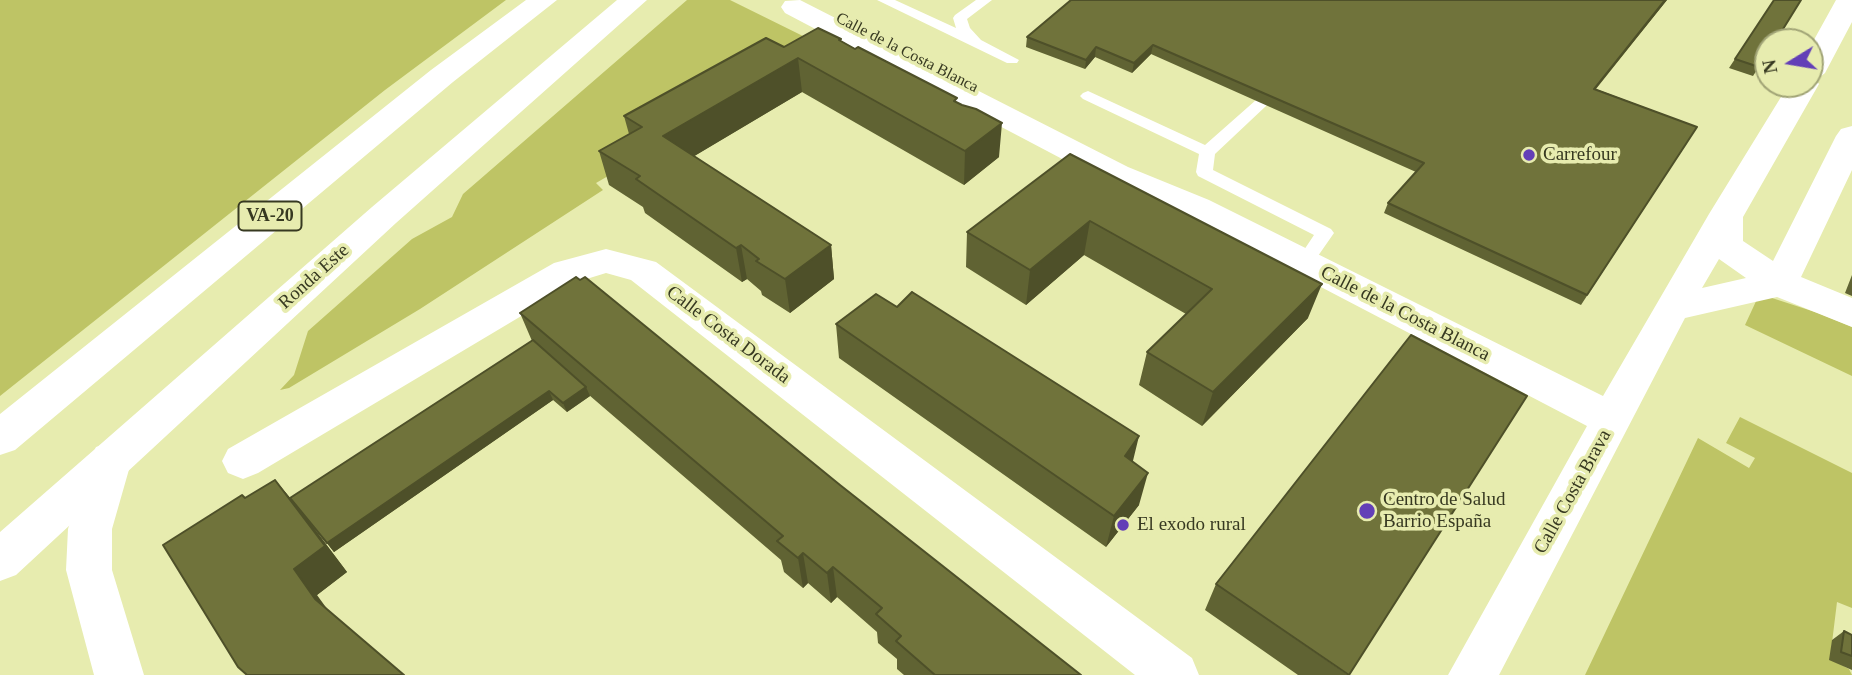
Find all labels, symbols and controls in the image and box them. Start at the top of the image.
street label: Calle de la Costa Blanca [833,9,981,97]
north arrow [1754,28,1824,98]
text: N [1758,58,1781,75]
place label: Carrefour [1543,144,1617,166]
marker: Carrefour [1521,147,1537,163]
road number: VA-20 [238,202,302,230]
street label: Ronda Este [274,239,354,315]
street label: Calle de la Costa Blanca [1317,261,1493,367]
street label: Calle Costa Dorada [662,281,794,389]
street label: Calle Costa Brava [1530,426,1616,558]
place label: Centro de Salud Barrio España [1383,489,1505,533]
marker: Centro de Salud Barrio España [1357,501,1377,521]
place label: El exodo rural [1137,514,1246,536]
marker: El exodo rural [1115,517,1131,533]

